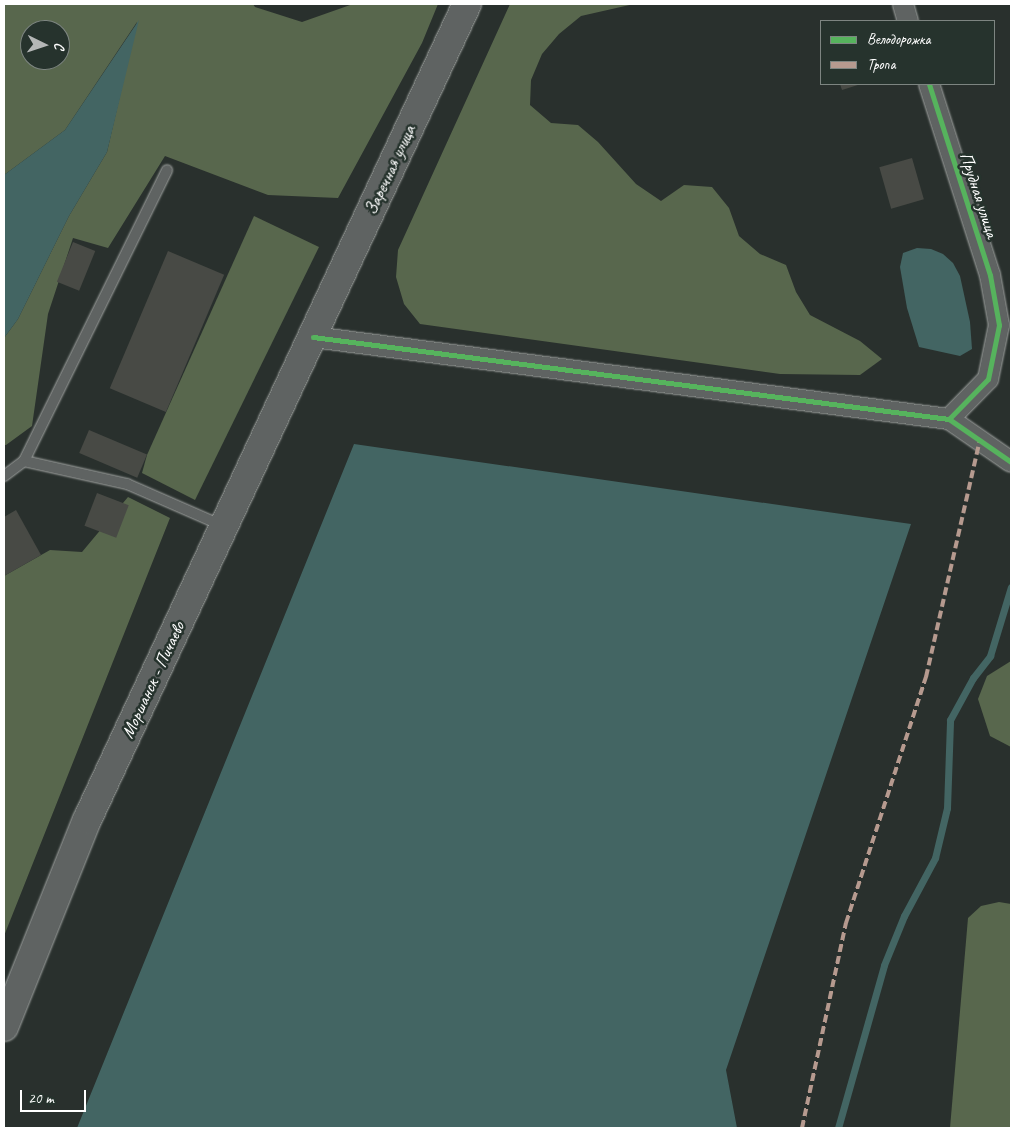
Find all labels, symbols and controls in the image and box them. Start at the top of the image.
north arrow [20,20,70,70]
legend [820,20,995,85]
text: Велодорожка [867,30,930,49]
text: С [51,42,68,50]
text: Тропа [867,55,895,74]
street label: Заречная улица [360,121,420,219]
street label: Прудная улица [955,149,1003,241]
street label: Моршанск - Пичаево [117,618,189,742]
scale bar [22,1080,89,1112]
text: 20 m [28,1089,54,1108]

